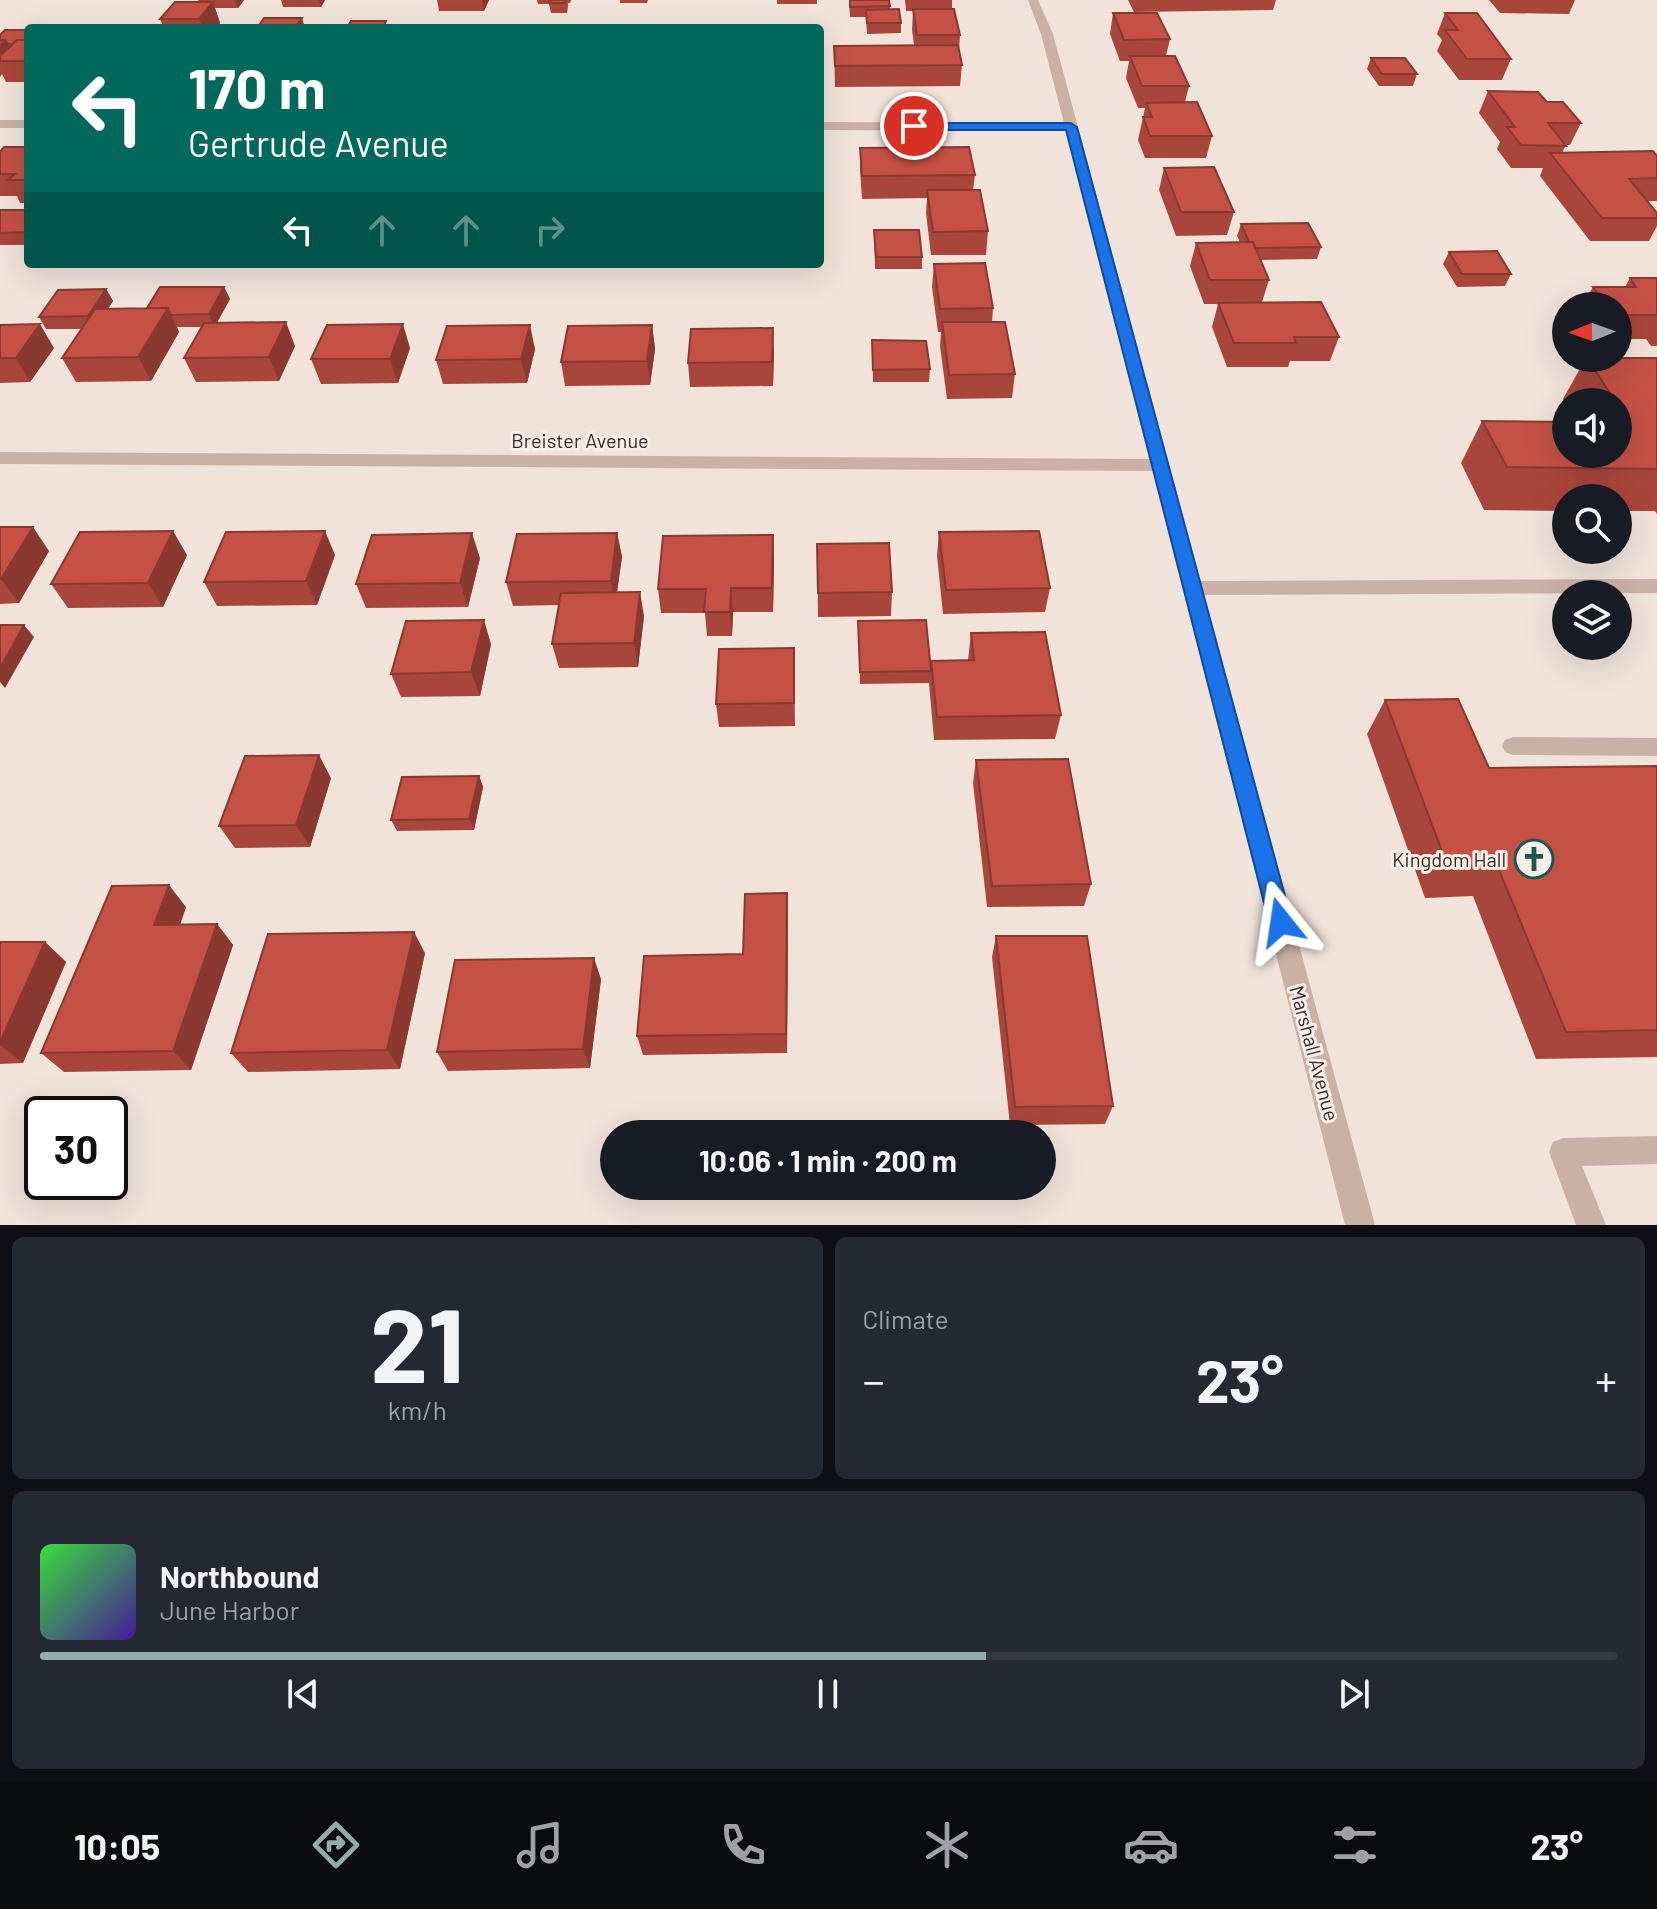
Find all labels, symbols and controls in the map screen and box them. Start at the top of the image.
text: 170 m [188,53,325,120]
icon: left [56,56,160,160]
pin [880,92,948,160]
icon: arrive [892,104,936,148]
text: Gertrude Avenue [188,121,449,164]
icon: left [276,208,320,252]
icon: ahead [360,208,404,252]
icon: ahead [444,208,488,252]
icon: right [528,208,572,252]
north arrow [1552,292,1632,372]
map controls [1552,292,1632,660]
button: sound [1552,388,1632,468]
street label: Breister Avenue [511,428,649,452]
button: search [1552,484,1632,564]
button: layers [1552,580,1632,660]
church icon: Kingdom Hall [1513,838,1555,880]
place label: Kingdom Hall [1392,847,1506,871]
position arrow [1239,880,1323,964]
street label: Marshall Avenue [1285,983,1345,1123]
speed limit sign: 30 [24,1096,128,1200]
text: 10:06 · 1 min · 200 m [699,1142,957,1178]
text: 21 [370,1279,464,1404]
text: Climate [863,1303,949,1334]
text: 23° [1196,1343,1284,1415]
text: − [863,1353,885,1406]
text: + [1595,1353,1617,1406]
text: km/h [388,1394,447,1425]
text: Northbound [160,1558,319,1594]
text: June Harbor [160,1594,299,1625]
icon: previous [281,1672,325,1716]
icon: pause [806,1672,850,1716]
icon: next [1332,1672,1376,1716]
icon: directions [308,1817,364,1873]
icon: music [512,1817,568,1873]
icon: phone [715,1817,771,1873]
icon: climate [919,1817,975,1873]
icon: car [1123,1817,1179,1873]
icon: filters [1327,1817,1383,1873]
text: 10:05 [74,1824,160,1867]
text: 23° [1530,1824,1583,1867]

